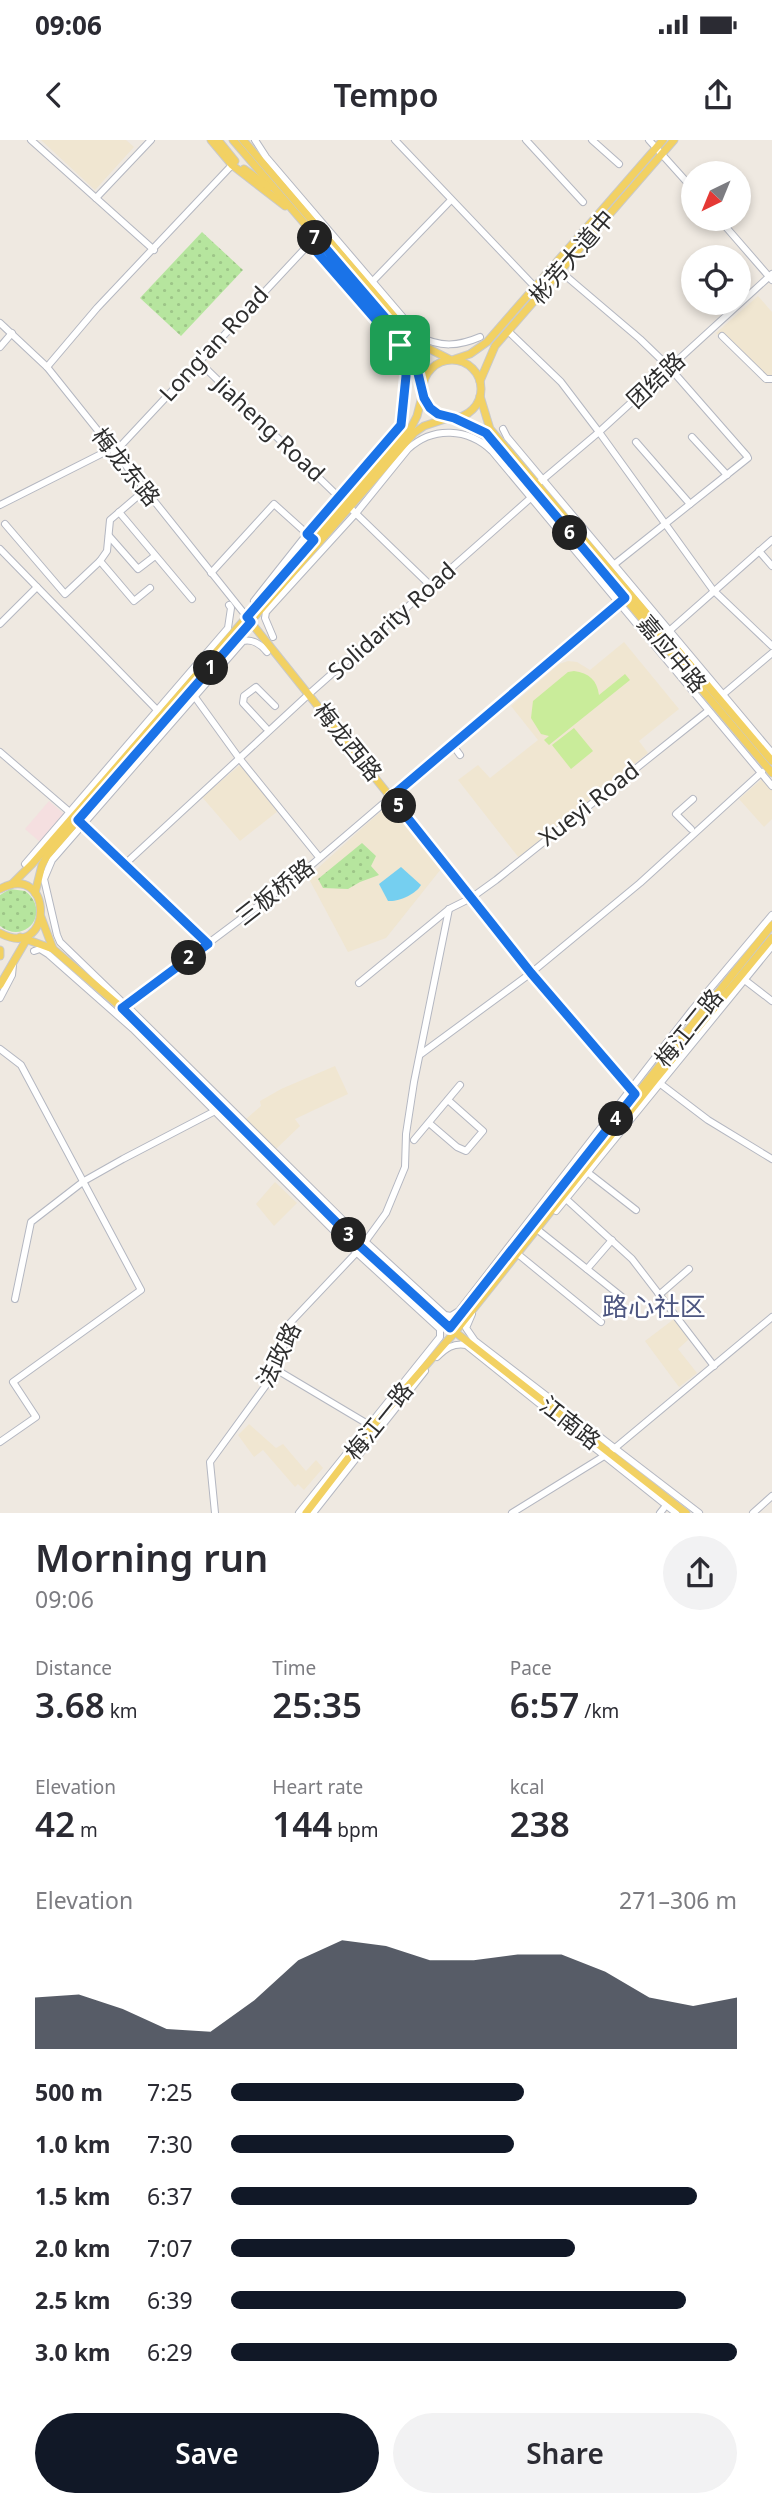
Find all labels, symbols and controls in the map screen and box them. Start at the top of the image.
text: 09:06 [35,7,102,43]
text: Tempo [333,73,439,116]
icon: back [35,76,73,114]
icon: share [699,76,737,114]
north arrow [681,161,751,231]
map controls [681,161,751,315]
street label: 彬芳大道中 [521,202,621,310]
pin: 7 [298,220,332,256]
text: 7 [309,224,320,250]
button: locate [681,245,751,315]
street label: Long'an Road [151,279,275,408]
pin [370,315,430,375]
icon: arrive [381,326,419,364]
street label: 团结路 [619,344,691,414]
street label: Jiaheng Road [205,367,332,488]
street label: 梅龙东路 [85,421,168,512]
pin: 6 [552,516,588,550]
text: 6 [564,519,575,545]
street label: Solidarity Road [320,554,462,686]
street label: 嘉应中路 [631,608,715,699]
pin: 1 [194,650,228,686]
text: 1 [205,654,216,680]
street label: 梅龙西路 [307,696,390,787]
street label: Xueyi Road [532,754,645,852]
pin: 5 [382,788,416,824]
text: 5 [393,792,404,818]
street label: 三板桥路 [228,850,320,932]
pin: 2 [172,940,206,976]
text: 2 [183,944,194,970]
street label: 梅江二路 [647,982,730,1073]
pin: 4 [598,1102,634,1136]
text: 4 [610,1105,621,1131]
pin: 3 [332,1218,366,1252]
text: 3 [343,1221,354,1247]
district label: 路心社区 [602,1288,706,1324]
street label: 法政路 [249,1317,308,1393]
street label: 梅江一路 [337,1375,420,1466]
street label: 江南路 [534,1388,608,1456]
text: Morning run [35,1531,268,1583]
button: share [663,1536,737,1610]
text: 09:06 [35,1583,94,1615]
text: Distance [35,1655,112,1681]
text: Time [272,1655,316,1681]
text: Pace [510,1655,552,1681]
text: 3.68 [35,1681,105,1728]
text: 25:35 [272,1681,362,1728]
text: 6:57 [510,1681,579,1728]
text: km [105,1698,138,1724]
text: /km [579,1698,619,1724]
text: Elevation [35,1774,116,1800]
text: Heart rate [272,1774,363,1800]
text: kcal [510,1774,544,1800]
text: 42 [35,1800,75,1847]
text: 144 [272,1800,332,1847]
text: 238 [510,1800,570,1847]
text: m [75,1817,98,1843]
text: bpm [332,1817,378,1843]
text: Elevation [35,1884,133,1916]
text: 271–306 m [619,1884,737,1916]
text: 500 m [35,2076,103,2108]
text: 7:25 [147,2076,193,2108]
text: 1.0 km [35,2128,110,2160]
text: 7:30 [147,2128,193,2160]
text: 1.5 km [35,2180,110,2212]
text: 6:37 [147,2180,193,2212]
text: 2.0 km [35,2232,110,2264]
text: 7:07 [147,2232,193,2264]
text: 2.5 km [35,2284,110,2316]
text: 6:39 [147,2284,193,2316]
text: 3.0 km [35,2336,110,2368]
text: 6:29 [147,2336,193,2368]
button: Save [35,2413,379,2493]
button: Share [393,2413,737,2493]

